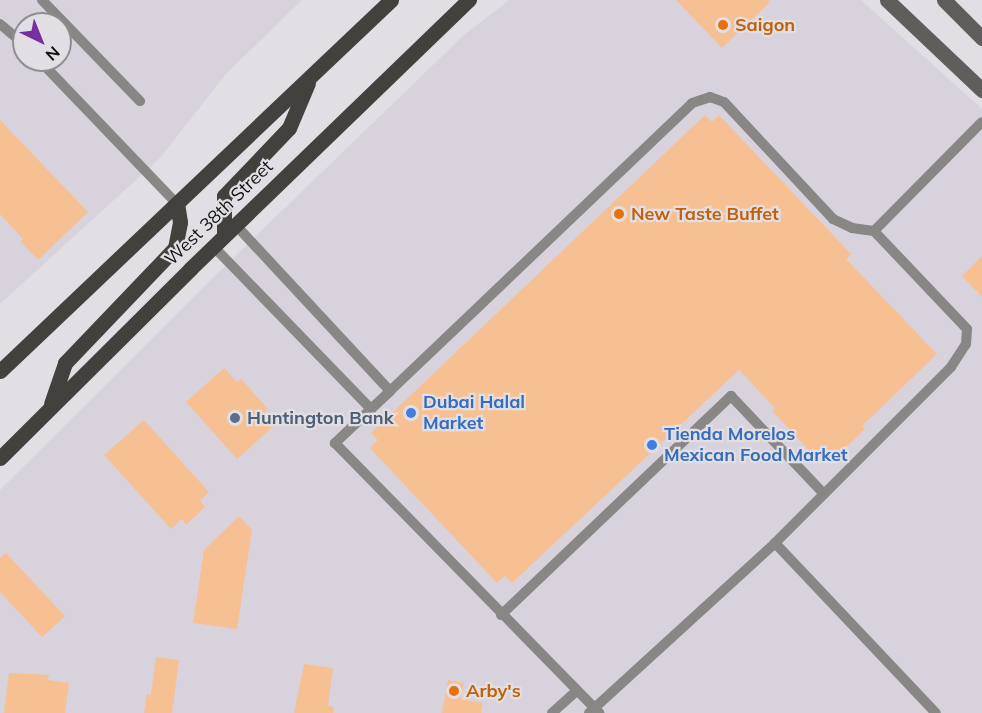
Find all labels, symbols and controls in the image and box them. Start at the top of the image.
north arrow [12,12,72,72]
place label: Saigon [735,14,795,36]
marker: Saigon [716,18,730,32]
text: N [42,42,64,65]
street label: West 38th Street [161,156,277,270]
place label: New Taste Buffet [631,203,779,225]
marker: New Taste Buffet [612,207,626,221]
place label: Dubai Halal Market [423,392,525,434]
marker: Dubai Halal Market [404,406,418,420]
place label: Huntington Bank [247,407,394,429]
marker: Huntington Bank [228,411,242,425]
place label: Tienda Morelos Mexican Food Market [664,424,848,466]
marker: Tienda Morelos Mexican Food Market [645,438,659,452]
place label: Arby's [466,680,521,702]
marker: Arby's [447,684,461,698]

